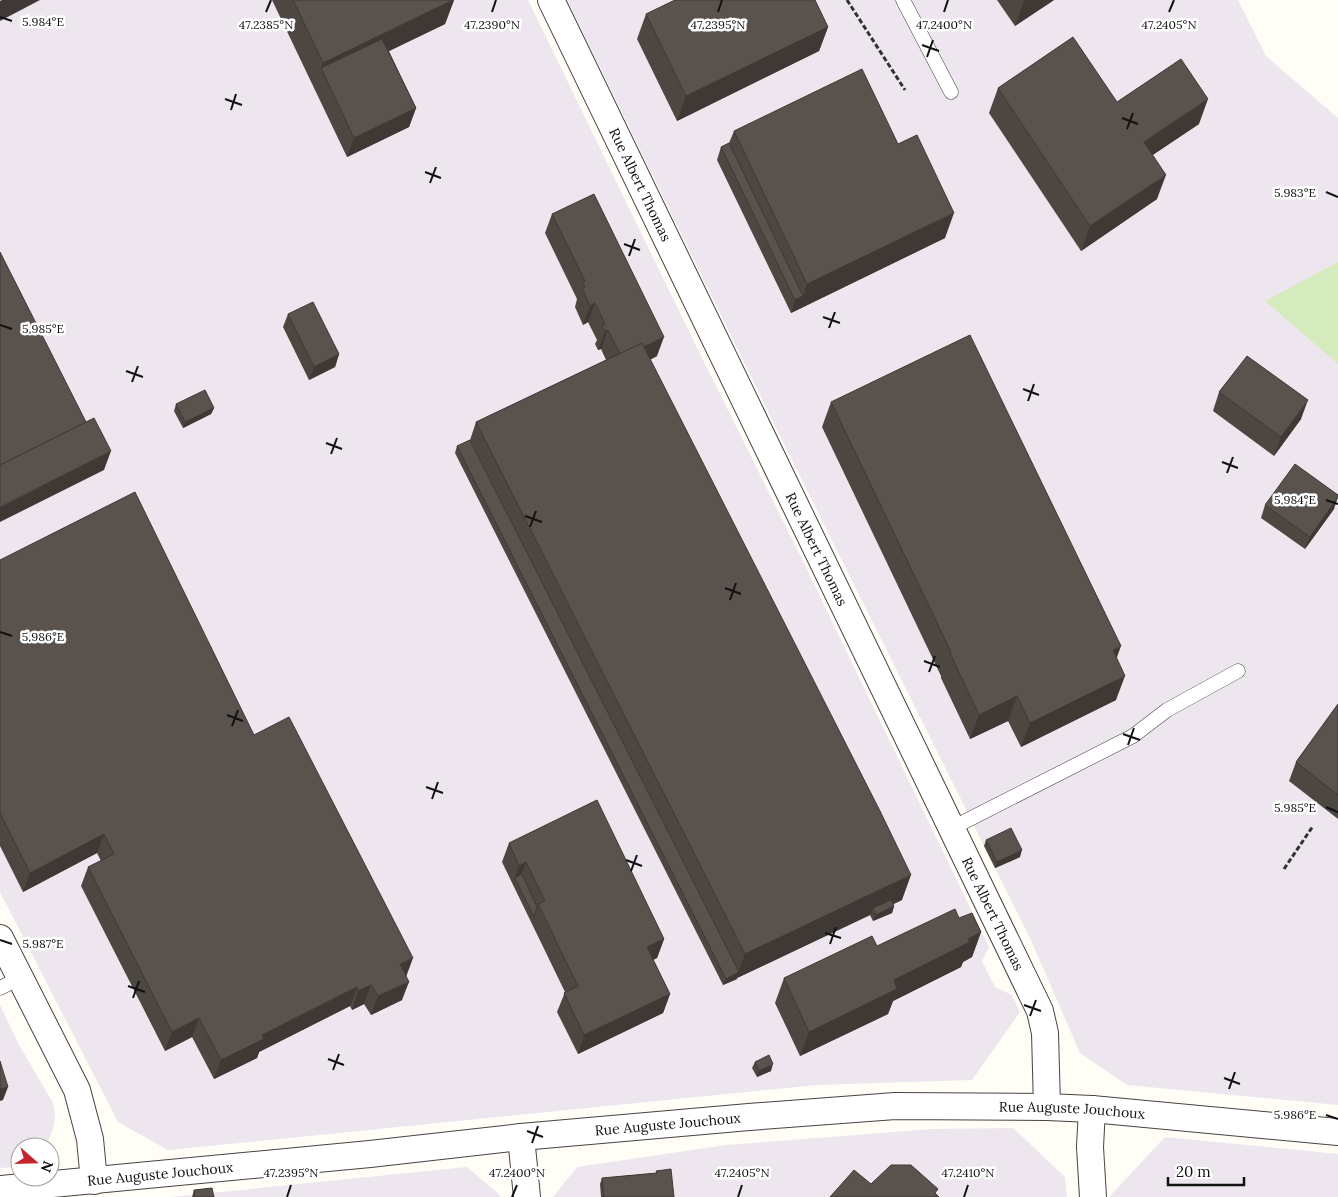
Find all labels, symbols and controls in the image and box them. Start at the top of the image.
text: 5.984°E [22,14,64,29]
text: 47.2385°N [239,17,293,32]
text: 47.2390°N [464,17,520,32]
text: 47.2395°N [691,17,745,32]
text: 47.2400°N [916,17,972,32]
text: 47.2405°N [1141,17,1197,32]
street label: Rue Albert Thomas [605,125,675,244]
text: 5.983°E [1274,185,1316,200]
text: 5.985°E [22,321,64,336]
street label: Rue Albert Thomas [782,489,852,609]
text: 5.984°E [1274,492,1316,507]
text: 5.986°E [22,629,64,644]
text: 5.985°E [1274,800,1316,815]
street label: Rue Albert Thomas [958,854,1028,973]
text: 5.987°E [22,936,64,951]
street label: Rue Auguste Jouchoux [999,1098,1146,1123]
text: 5.986°E [1274,1107,1316,1122]
street label: Rue Auguste Jouchoux [594,1109,742,1139]
north arrow [10,1137,60,1187]
scale bar [1168,1154,1244,1186]
text: N [37,1158,58,1175]
street label: Rue Auguste Jouchoux [87,1158,235,1190]
text: 20 m [1176,1162,1211,1181]
text: 47.2395°N [264,1165,318,1180]
text: 47.2400°N [489,1165,545,1180]
text: 47.2405°N [714,1165,770,1180]
text: 47.2410°N [942,1165,994,1180]

